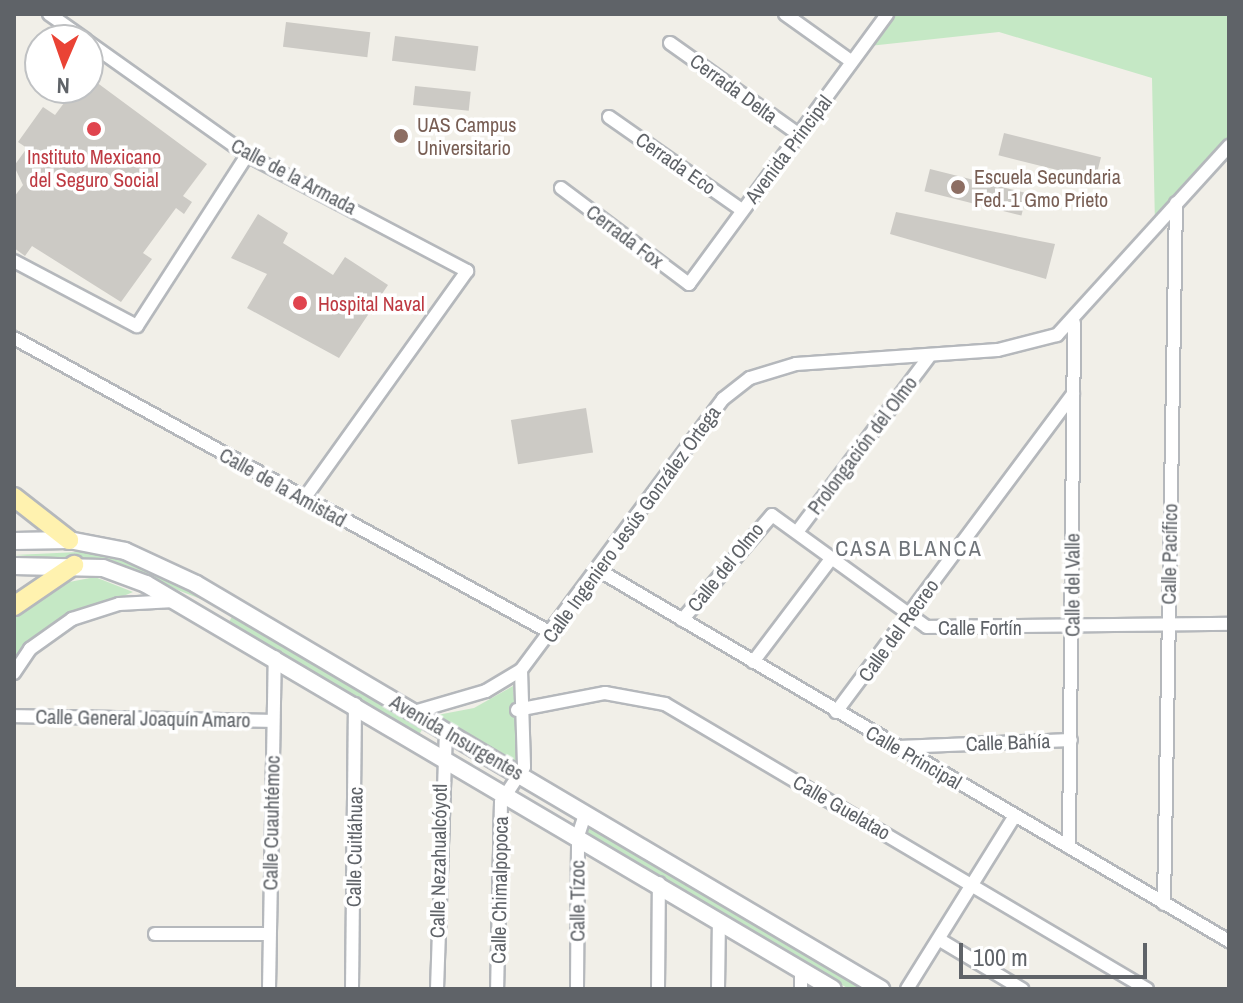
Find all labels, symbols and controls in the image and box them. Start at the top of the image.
north arrow [24,24,104,104]
street label: Cerrada Delta [686,48,782,128]
text: N [56,71,70,101]
street label: Avenida Principal [740,90,836,208]
place label: UAS Campus Universitario [417,112,516,159]
marker: Instituto Mexicano del Seguro Social [83,118,105,140]
marker: UAS Campus Universitario [392,127,410,145]
street label: Cerrada Eco [631,127,721,199]
street label: Calle de la Armada [227,133,361,219]
place label: Instituto Mexicano del Seguro Social [27,144,161,191]
place label: Escuela Secundaria Fed. 1 Gmo Prieto [974,164,1121,211]
marker: Escuela Secundaria Fed. 1 Gmo Prieto [949,178,967,196]
street label: Cerrada Fox [582,199,668,273]
place label: Hospital Naval [318,291,425,315]
marker: Hospital Naval [289,292,311,314]
street label: Prolongación del Olmo [802,371,922,519]
street label: Calle Ingeniero Jesús González Ortega [537,401,725,647]
street label: Calle de la Amistad [215,442,351,532]
street label: Calle Pacífico [1156,503,1182,605]
street label: Calle del Olmo [682,518,768,616]
street label: Calle del Valle [1060,533,1084,637]
district label: CASA BLANCA [835,536,983,562]
street label: Calle del Recreo [853,574,943,686]
street label: Calle Fortín [938,615,1022,639]
street label: Avenida Insurgentes [386,689,528,785]
street label: Calle General Joaquín Amaro [35,704,251,732]
street label: Calle Principal [862,720,966,794]
street label: Calle Bahía [965,729,1051,755]
street label: Calle Cuauhtémoc [258,755,284,891]
street label: Calle Guelatao [789,769,895,845]
street label: Calle Nezahualcóyotl [425,784,451,938]
street label: Calle Cuitláhuac [341,787,367,907]
street label: Calle Chimalpopoca [486,816,512,964]
street label: Calle Tízoc [565,860,589,942]
scale bar [963,927,1151,977]
text: 100 m [973,941,1028,973]

